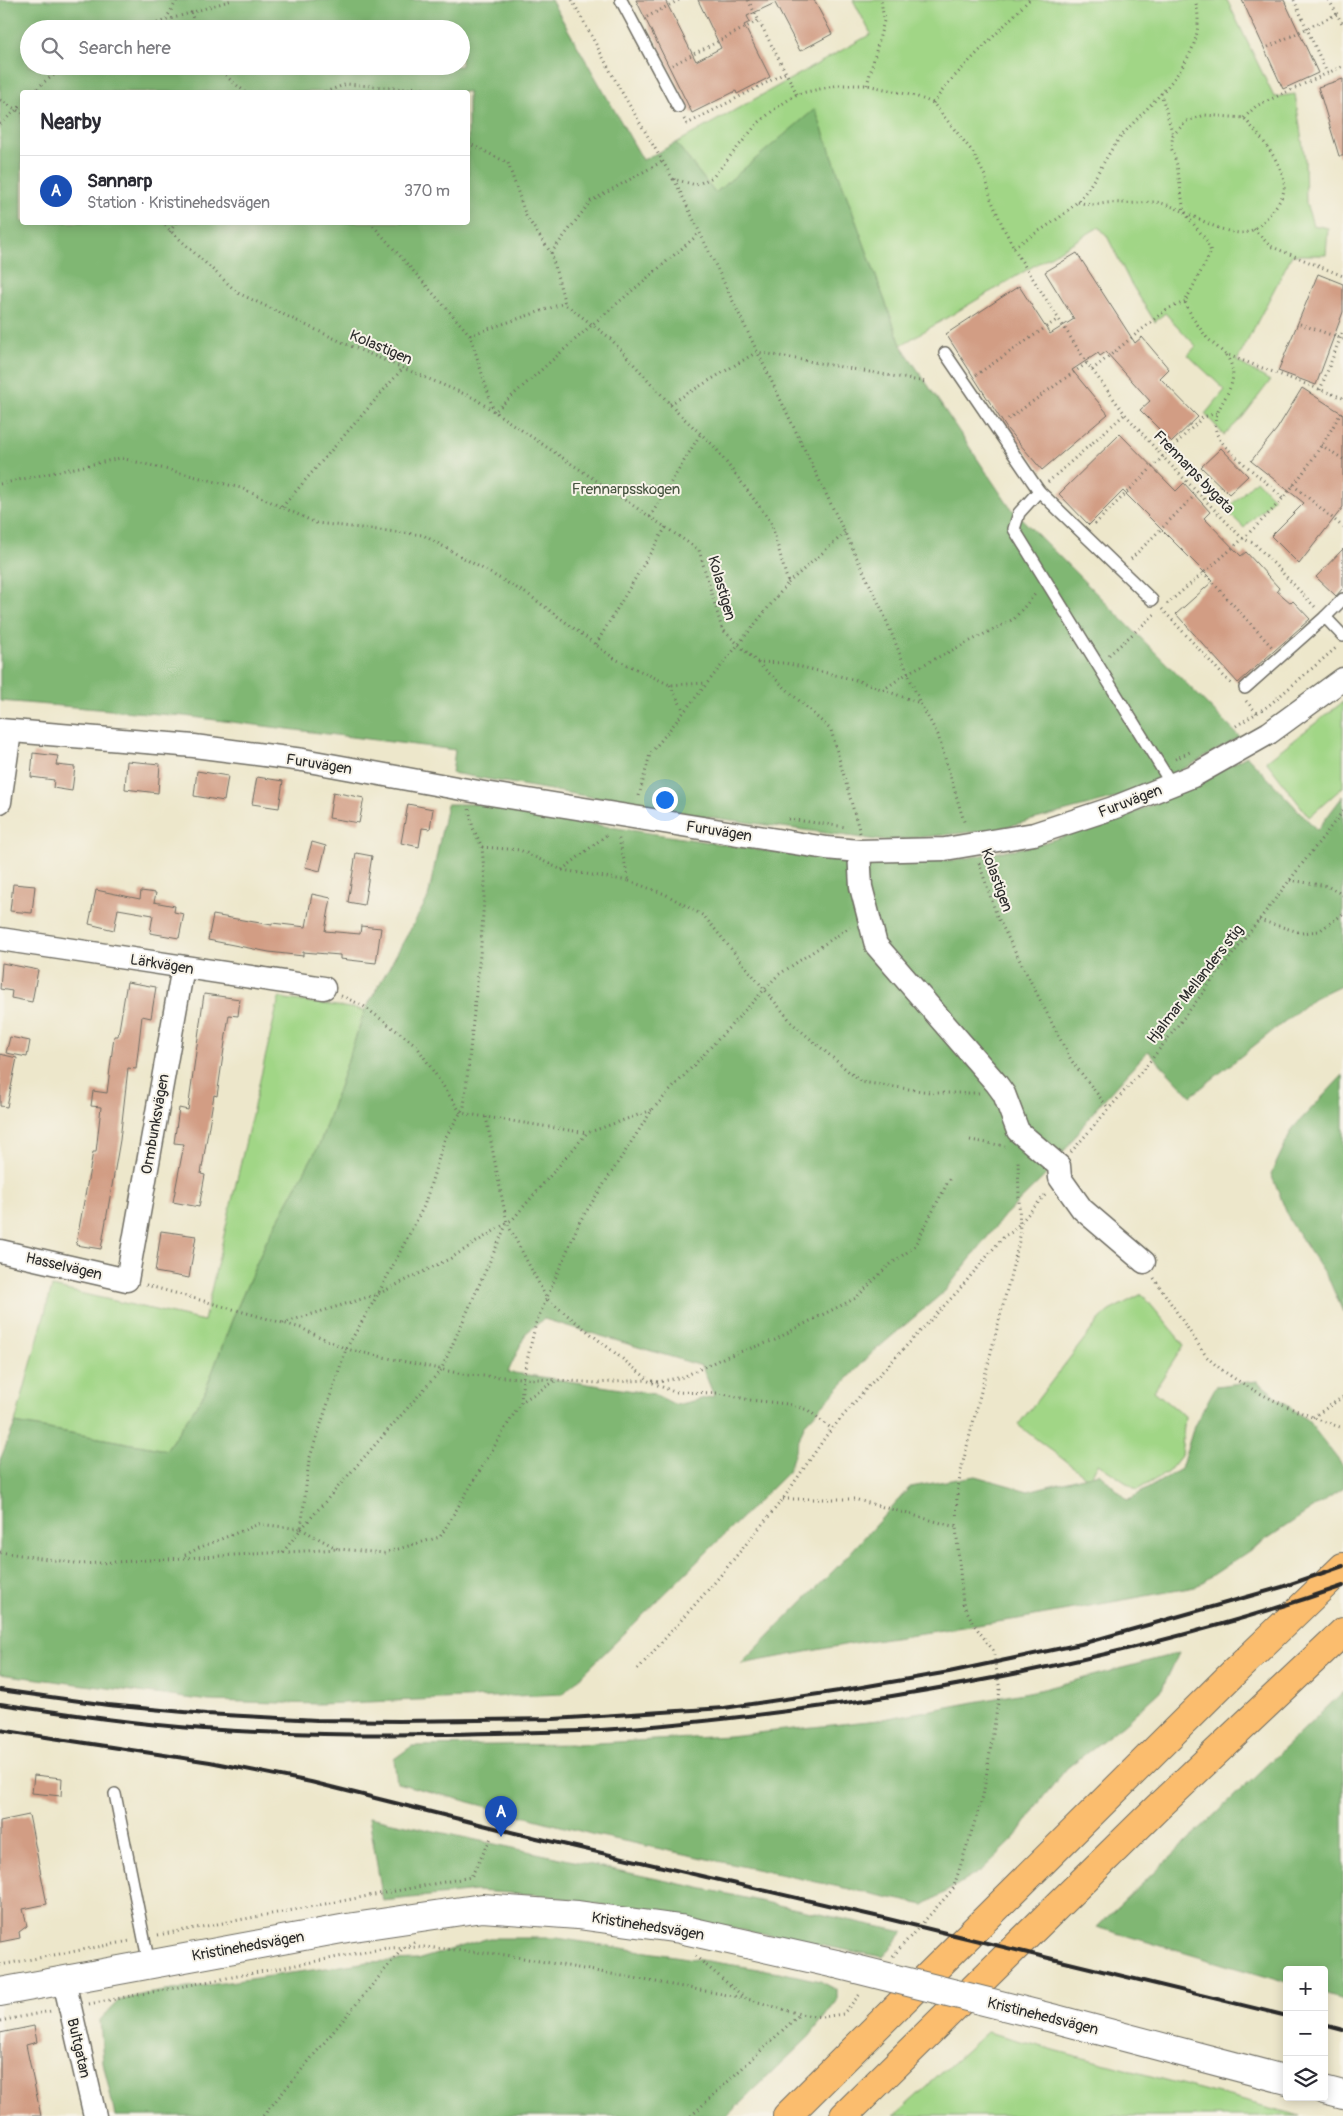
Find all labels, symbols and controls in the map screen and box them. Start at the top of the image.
search box [20,20,470,75]
icon: search [38,34,66,62]
text: Search here [78,36,171,60]
text: Nearby [40,109,101,136]
text: Sannarp [87,169,152,193]
text: A [51,181,61,201]
text: 370 m [404,181,450,201]
text: Station · Kristinehedsvägen [87,193,270,213]
street label: Kolastigen [347,326,415,369]
street label: Frennarps bygata [1149,427,1238,518]
park label: Frennarpsskogen [572,480,680,499]
street label: Kolastigen [703,554,740,623]
street label: Furuvägen [285,750,353,779]
street label: Furuvägen [1096,781,1165,822]
your location [652,787,678,813]
street label: Furuvägen [685,817,753,846]
street label: Kolastigen [976,846,1017,915]
street label: Hjalmar Mellanders stig [1143,921,1248,1048]
street label: Lärkvägen [129,950,195,979]
street label: Ormbunksvägen [137,1072,174,1176]
street label: Hasselvägen [24,1248,104,1285]
pin: A [485,1796,517,1837]
street label: Kristinehedsvägen [590,1908,706,1945]
street label: Kristinehedsvägen [190,1927,306,1966]
map controls [1283,1966,1328,2101]
button: + [1283,1966,1328,2011]
street label: Kristinehedsvägen [985,1994,1100,2039]
button: − [1283,2011,1328,2056]
street label: Bultgatan [62,2016,95,2080]
button: layers [1283,2056,1328,2101]

